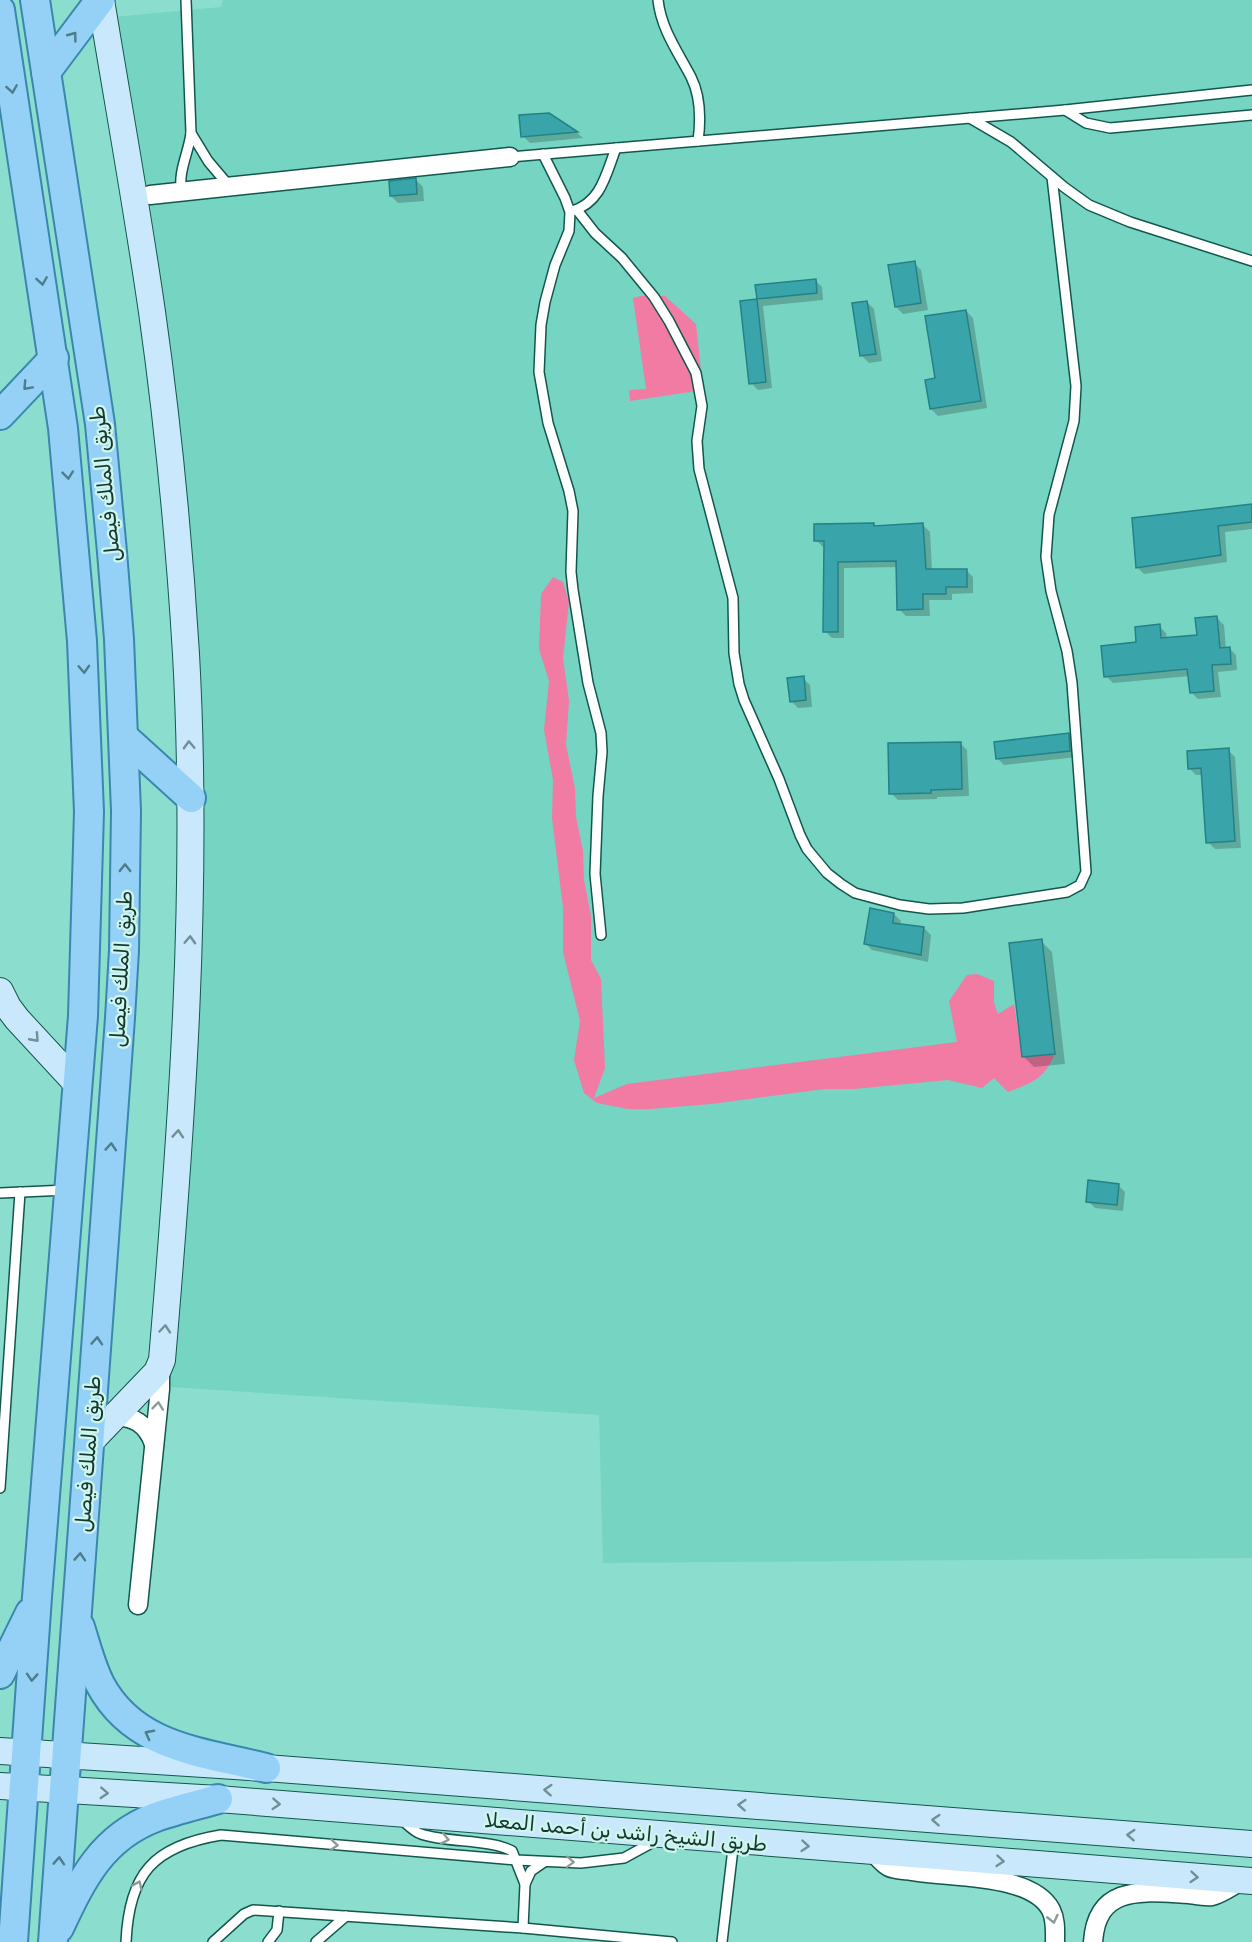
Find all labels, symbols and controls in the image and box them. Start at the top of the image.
one-way arrow [66,31,77,42]
one-way arrow [6,84,18,93]
one-way arrow [36,277,48,286]
one-way arrow [23,380,34,390]
street label: طريق الملك فيصل [84,405,125,563]
one-way arrow [61,470,74,479]
one-way arrow [77,664,90,673]
one-way arrow [182,740,195,749]
one-way arrow [119,864,131,873]
street label: طريق الملك فيصل [104,890,137,1048]
one-way arrow [183,935,196,944]
one-way arrow [28,1031,39,1041]
one-way arrow [172,1130,185,1139]
one-way arrow [104,1142,117,1151]
one-way arrow [158,1324,171,1333]
one-way arrow [90,1337,103,1346]
street label: طريق الملك فيصل [70,1375,105,1533]
one-way arrow [152,1402,164,1411]
one-way arrow [74,1552,87,1561]
one-way arrow [26,1672,39,1681]
one-way arrow [145,1730,155,1741]
one-way arrow [543,1783,552,1796]
one-way arrow [99,1786,108,1799]
one-way arrow [272,1797,281,1810]
one-way arrow [737,1798,746,1811]
street label: طريق الشيخ راشد بن أحمد المعلا [484,1807,768,1858]
one-way arrow [932,1814,941,1827]
one-way arrow [1126,1829,1135,1842]
one-way arrow [440,1832,450,1845]
one-way arrow [329,1838,338,1851]
one-way arrow [801,1839,810,1852]
one-way arrow [995,1854,1004,1867]
one-way arrow [52,1856,65,1865]
one-way arrow [565,1856,574,1869]
one-way arrow [1190,1870,1199,1883]
one-way arrow [131,1881,143,1892]
one-way arrow [1046,1914,1059,1924]

